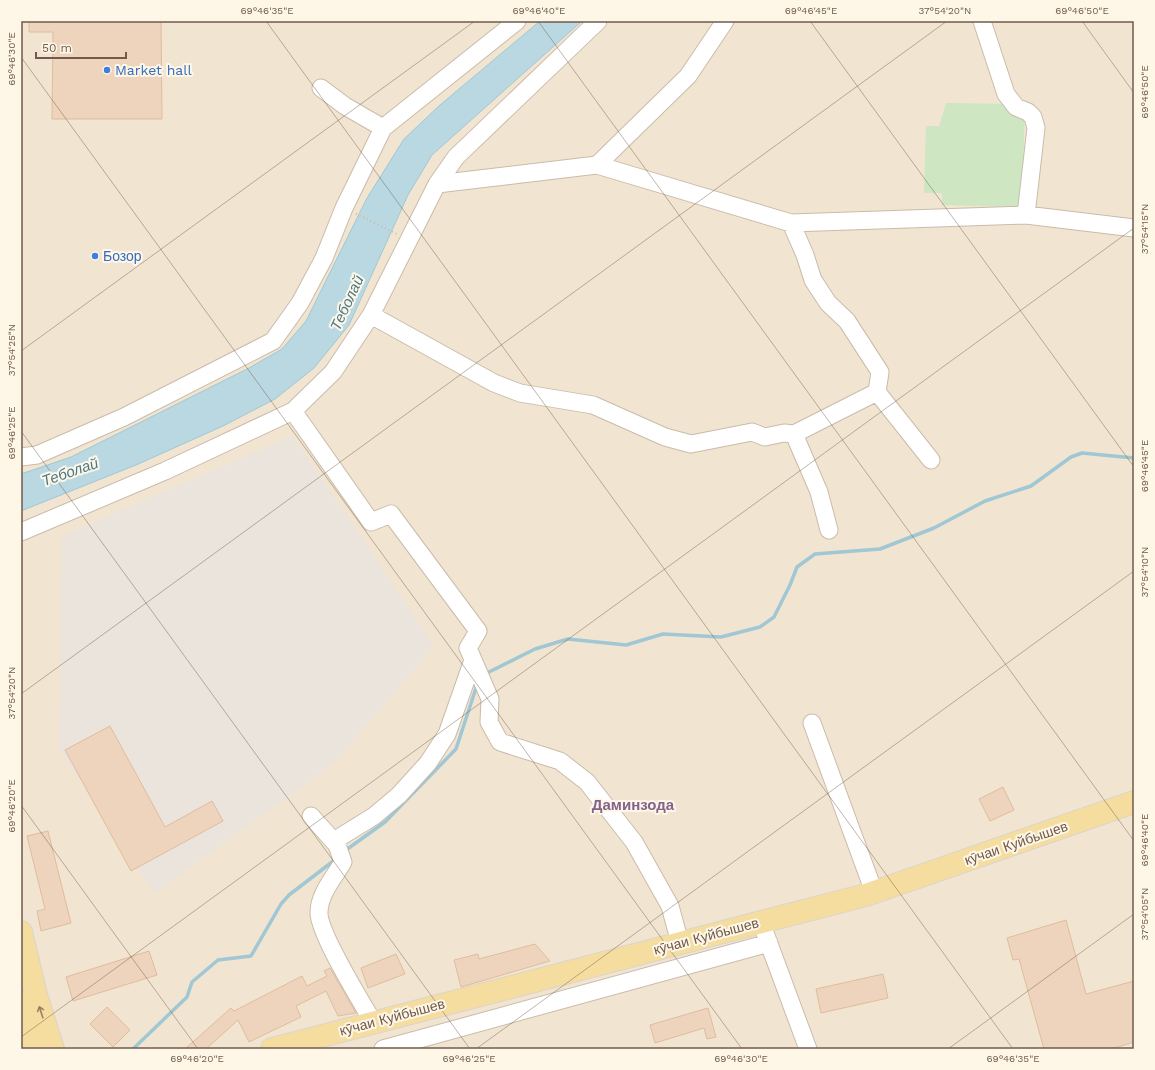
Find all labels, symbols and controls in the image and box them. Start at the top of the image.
text: 69°46'35"E [240,5,294,16]
text: 69°46'40"E [513,5,565,16]
text: 69°46'45"E [785,5,837,16]
text: 37°54'20"N [919,5,971,16]
text: 69°46'50"E [1055,5,1109,16]
text: 69°46'30"E [6,32,17,86]
scale bar [36,34,126,60]
text: 50 m [42,41,72,55]
place label: Market hall [115,62,193,78]
marker: Market hall [102,65,112,75]
text: 69°46'50"E [1139,65,1150,119]
text: 37°54'15"N [1139,204,1150,254]
place label: Бозор [103,248,142,264]
marker: Бозор [90,251,100,261]
water label: Теболай [326,272,368,333]
text: 37°54'25"N [6,324,17,376]
text: 69°46'25"E [6,406,17,460]
text: 69°46'45"E [1139,440,1150,492]
water label: Теболай [39,454,101,490]
text: 37°54'10"N [1139,547,1150,597]
text: 37°54'20"N [6,667,17,719]
text: 69°46'20"E [6,779,17,833]
district label: Даминзода [592,796,675,814]
text: 69°46'40"E [1139,814,1150,866]
street label: кӯчаи Куйбышев [962,818,1070,868]
text: 37°54'05"N [1139,888,1150,940]
street label: кӯчаи Куйбышев [652,914,760,958]
street label: кӯчаи Куйбышев [338,995,446,1039]
one-way arrow [37,1006,44,1019]
text: 69°46'20"E [170,1053,224,1064]
text: 69°46'25"E [442,1053,496,1064]
text: 69°46'30"E [714,1053,768,1064]
text: 69°46'35"E [986,1053,1040,1064]

